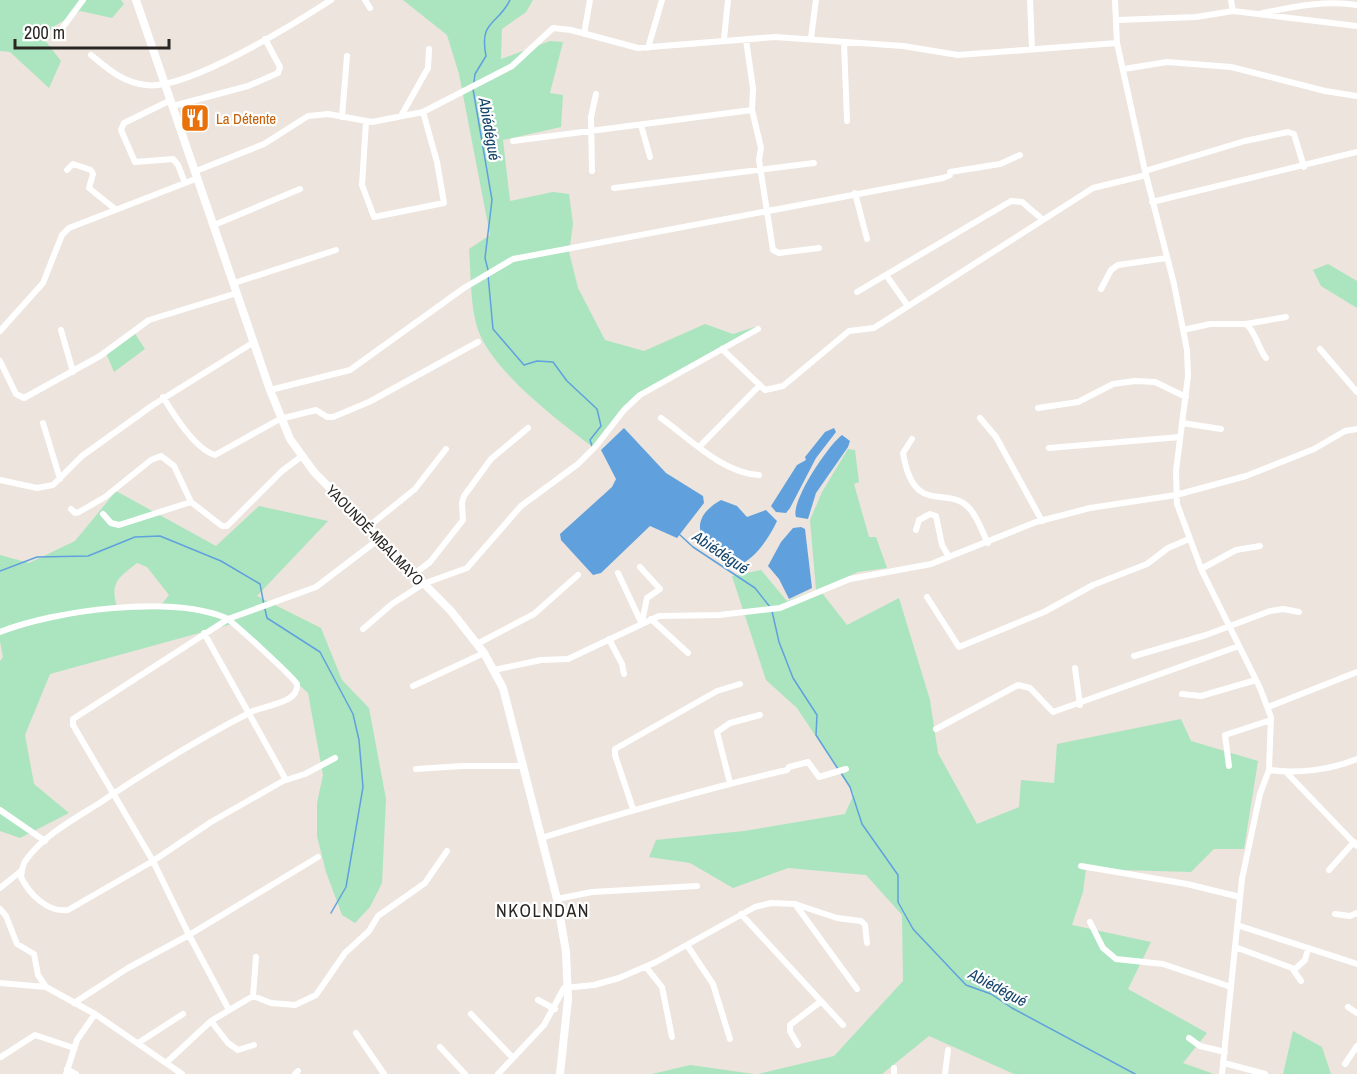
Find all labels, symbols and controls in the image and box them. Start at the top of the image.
scale bar [15,12,170,50]
text: 200 m [24,20,65,45]
water label: Abiédégué [473,95,506,162]
restaurant icon: La Détente [179,102,211,134]
place label: La Détente [216,108,276,129]
street label: YAOUNDÉ-MBALMAYO [321,480,429,590]
water label: Abiédégué [688,525,753,579]
district label: NKOLNDAN [496,898,590,923]
water label: Abiédégué [964,962,1031,1012]

